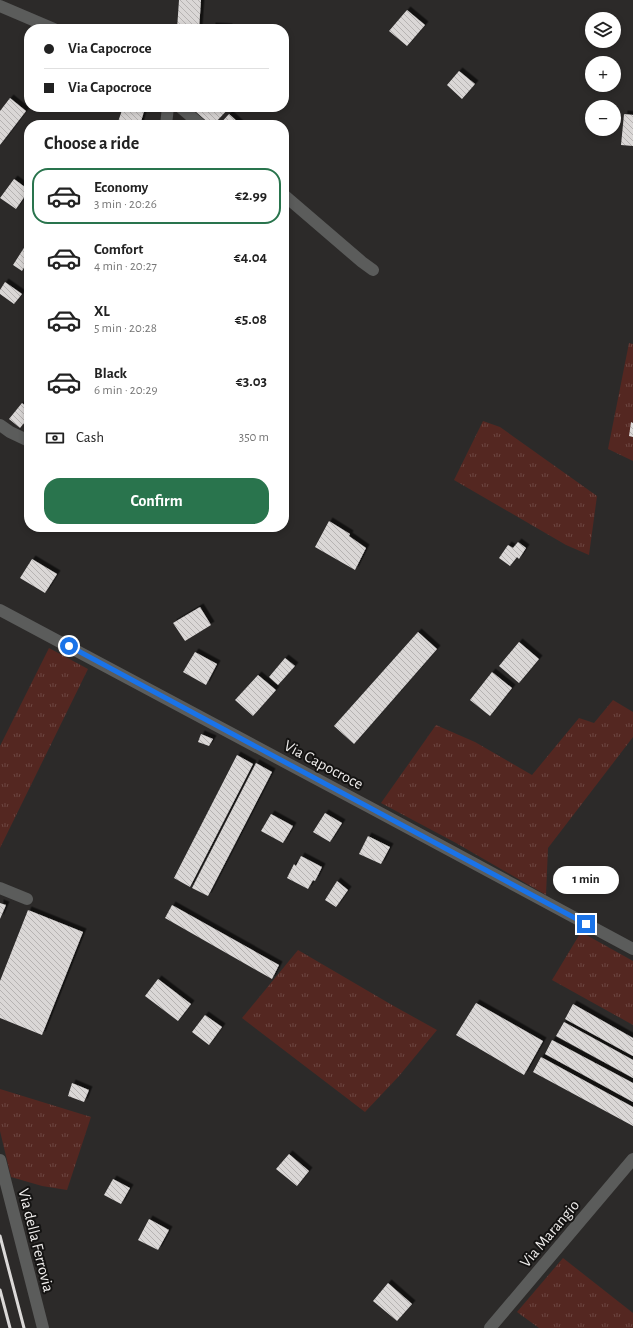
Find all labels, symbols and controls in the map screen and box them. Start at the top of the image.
map controls [585,12,621,136]
button: layers [585,12,621,48]
text: Via Capocroce [68,41,152,56]
button: + [585,56,621,92]
text: Via Capocroce [68,80,152,95]
button: − [585,100,621,136]
text: Choose a ride [44,135,139,153]
icon: car [46,178,82,214]
text: Economy [94,180,148,195]
text: €2.99 [235,188,267,203]
text: 3 min · 20:26 [94,198,157,211]
icon: car [46,240,82,276]
text: Comfort [94,242,143,257]
text: €4.04 [234,250,267,265]
text: 4 min · 20:27 [94,260,157,273]
icon: car [46,302,82,338]
text: XL [94,304,110,319]
text: €5.08 [235,312,267,327]
text: 5 min · 20:28 [94,322,157,335]
icon: car [46,364,82,400]
text: Black [94,366,127,381]
text: €3.03 [236,374,267,389]
text: 6 min · 20:29 [94,384,158,397]
icon: cash [44,427,66,449]
text: Cash [76,430,104,445]
text: 350 m [239,431,269,444]
button: Confirm [44,478,269,524]
route start [60,637,78,655]
street label: Via Capocroce [281,737,366,792]
callout: 1 min [553,866,619,894]
text: 1 min [572,873,600,886]
route end [577,915,595,933]
street label: Via della Ferrovia [15,1187,57,1294]
street label: Via Marangio [517,1197,583,1270]

